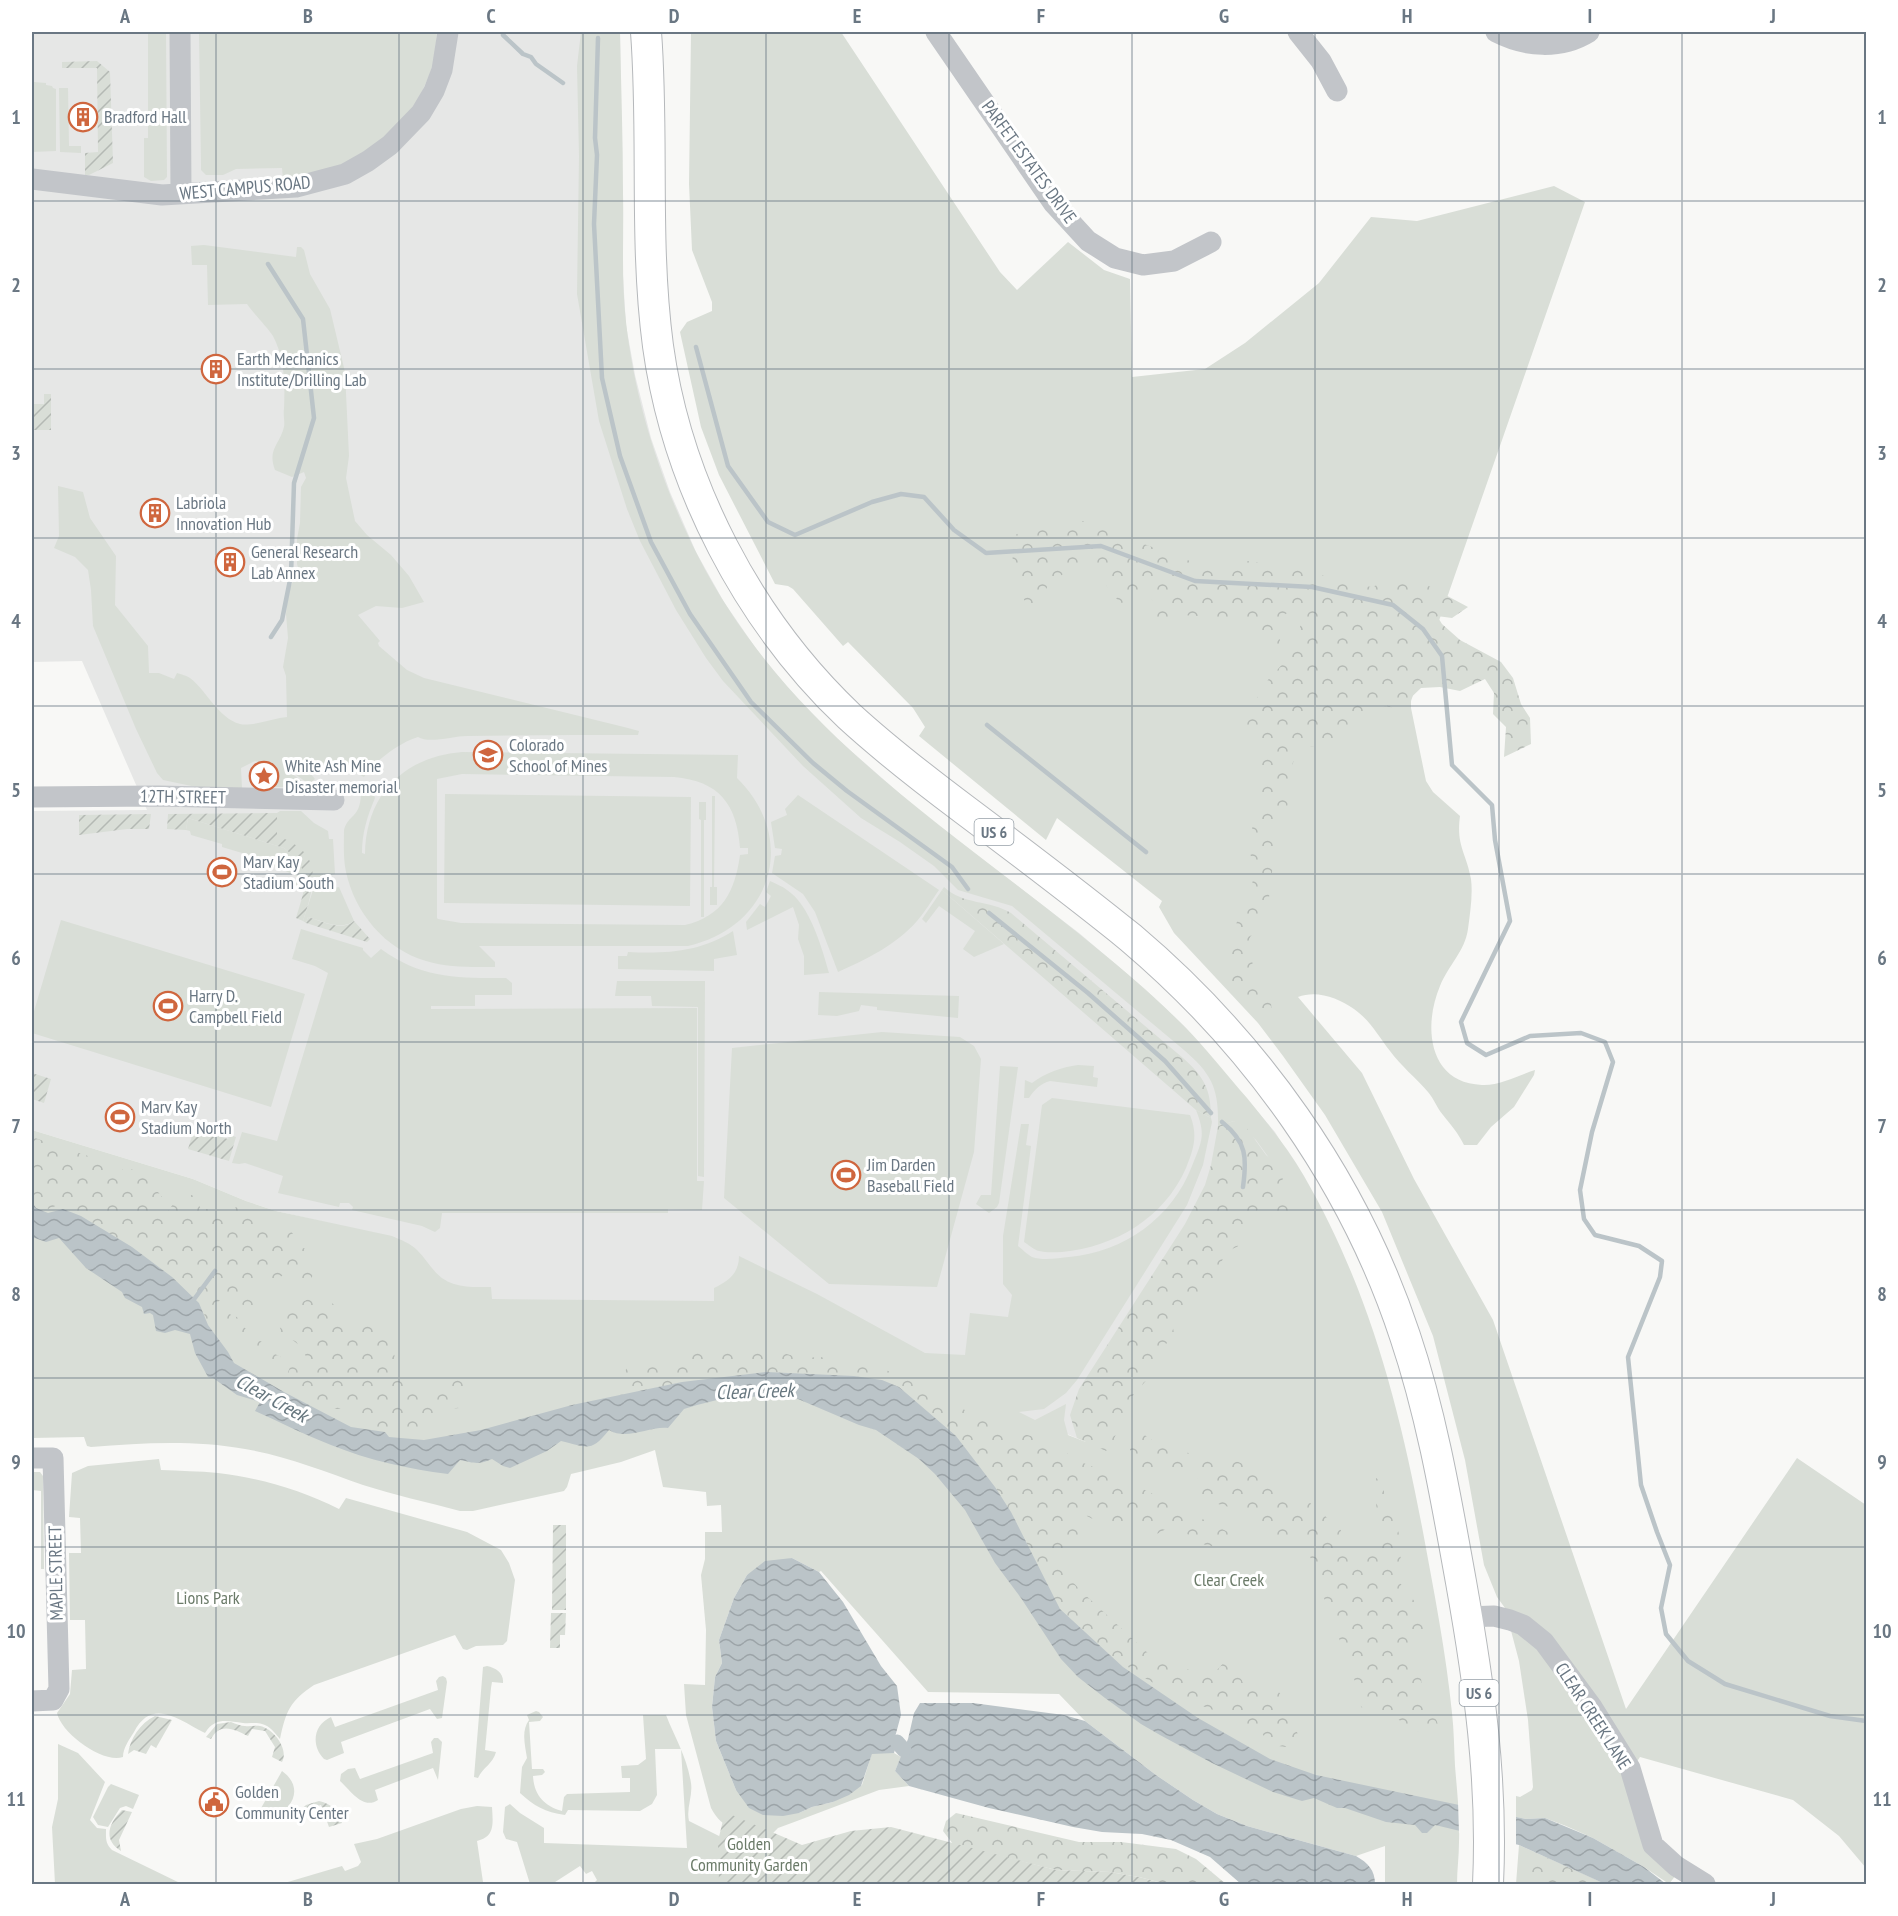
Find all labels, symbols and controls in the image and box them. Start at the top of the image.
text: A [119,3,131,29]
text: B [303,3,313,29]
text: C [486,3,496,29]
text: D [669,3,680,29]
text: E [853,3,861,29]
text: F [1037,3,1045,29]
text: G [1219,3,1229,29]
text: H [1402,3,1412,29]
text: I [1588,3,1592,29]
text: J [1769,3,1776,29]
street label: PARFET ESTATES DRIVE [977,96,1082,228]
building icon: Bradford Hall [67,101,99,133]
text: 1 [11,104,21,130]
text: 1 [1877,104,1887,130]
place label: Bradford Hall [104,105,187,128]
street label: WEST CAMPUS ROAD [179,170,311,205]
text: 2 [11,272,21,298]
text: 2 [1877,272,1887,298]
place label: Earth Mechanics Institute/Drilling Lab [237,347,367,391]
building icon: Earth Mechanics Institute/Drilling Lab [200,353,232,385]
text: 3 [11,440,21,466]
text: 3 [1877,440,1887,466]
place label: Labriola Innovation Hub [176,491,272,535]
building icon: Labriola Innovation Hub [139,497,171,529]
place label: General Research Lab Annex [251,540,358,584]
building icon: General Research Lab Annex [214,546,246,578]
text: 4 [11,608,21,634]
text: 4 [1877,608,1887,634]
place label: Colorado School of Mines [509,733,607,777]
school or university icon: Colorado School of Mines [472,739,504,771]
place label: White Ash Mine Disaster memorial [285,754,398,798]
place icon: White Ash Mine Disaster memorial [248,760,280,792]
text: 5 [11,777,21,803]
text: 5 [1877,777,1887,803]
street label: 12TH STREET [140,784,226,809]
road number: US 6 [974,819,1014,845]
place label: Marv Kay Stadium South [243,850,334,894]
sports icon: Marv Kay Stadium South [206,856,238,888]
text: 6 [11,945,21,971]
text: 6 [1877,945,1887,971]
place label: Harry D. Campbell Field [189,984,282,1028]
sports icon: Harry D. Campbell Field [152,990,184,1022]
place label: Marv Kay Stadium North [141,1095,232,1139]
sports icon: Marv Kay Stadium North [104,1101,136,1133]
text: 7 [11,1113,21,1139]
text: 7 [1877,1113,1887,1139]
place label: Jim Darden Baseball Field [866,1153,954,1197]
sports icon: Jim Darden Baseball Field [830,1159,862,1191]
text: 8 [11,1281,21,1307]
text: 8 [1877,1281,1887,1307]
water label: Clear Creek [231,1368,314,1429]
water label: Clear Creek [715,1377,797,1405]
text: 9 [11,1449,21,1475]
text: 9 [1877,1449,1887,1475]
street label: MAPLE STREET [43,1525,68,1621]
park label: Clear Creek [1194,1568,1264,1591]
park label: Lions Park [176,1586,240,1609]
text: 10 [6,1618,26,1644]
text: 10 [1872,1618,1892,1644]
street label: CLEAR CREEK LANE [1550,1658,1636,1773]
road number: US 6 [1460,1680,1498,1706]
place label: Golden Community Center [235,1780,349,1824]
text: 11 [6,1786,26,1812]
public building icon: Golden Community Center [198,1786,230,1818]
text: 11 [1872,1786,1892,1812]
park label: Golden Community Garden [690,1832,808,1876]
text: A [119,1886,131,1912]
text: B [303,1886,313,1912]
text: C [486,1886,496,1912]
text: D [669,1886,680,1912]
text: E [853,1886,861,1912]
text: F [1037,1886,1045,1912]
text: G [1219,1886,1229,1912]
text: H [1402,1886,1412,1912]
text: I [1588,1886,1592,1912]
text: J [1769,1886,1776,1912]

